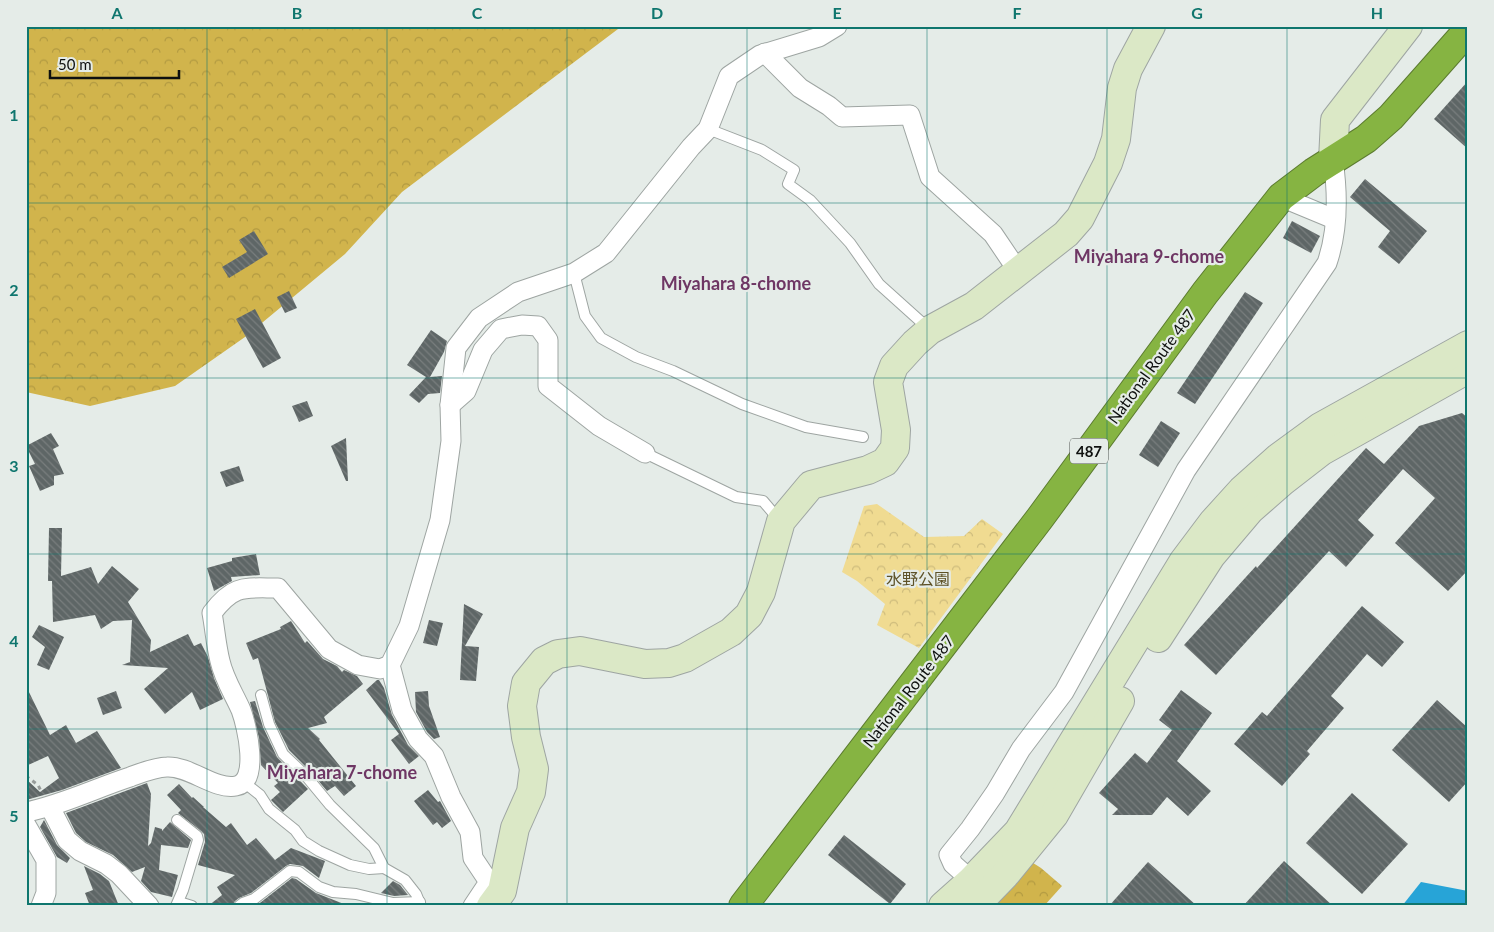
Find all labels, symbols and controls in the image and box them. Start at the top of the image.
text: A [110,3,123,22]
text: B [292,3,302,22]
text: C [472,3,483,22]
text: D [651,3,663,22]
text: E [832,3,842,22]
text: F [1012,3,1022,22]
text: G [1191,3,1203,22]
text: H [1371,3,1383,22]
scale bar [50,48,179,80]
text: 50 m [58,55,92,73]
text: 1 [9,105,19,124]
district label: Miyahara 9-chome [1074,245,1225,267]
district label: Miyahara 8-chome [661,272,812,294]
text: 2 [9,280,19,299]
street label: National Route 487 [1103,305,1199,427]
road number: 487 [1070,438,1108,464]
text: 3 [9,456,19,475]
park label: 水野公園 [886,569,950,588]
text: 4 [9,631,19,650]
street label: National Route 487 [858,631,958,751]
district label: Miyahara 7-chome [267,761,418,783]
text: 5 [9,806,19,825]

